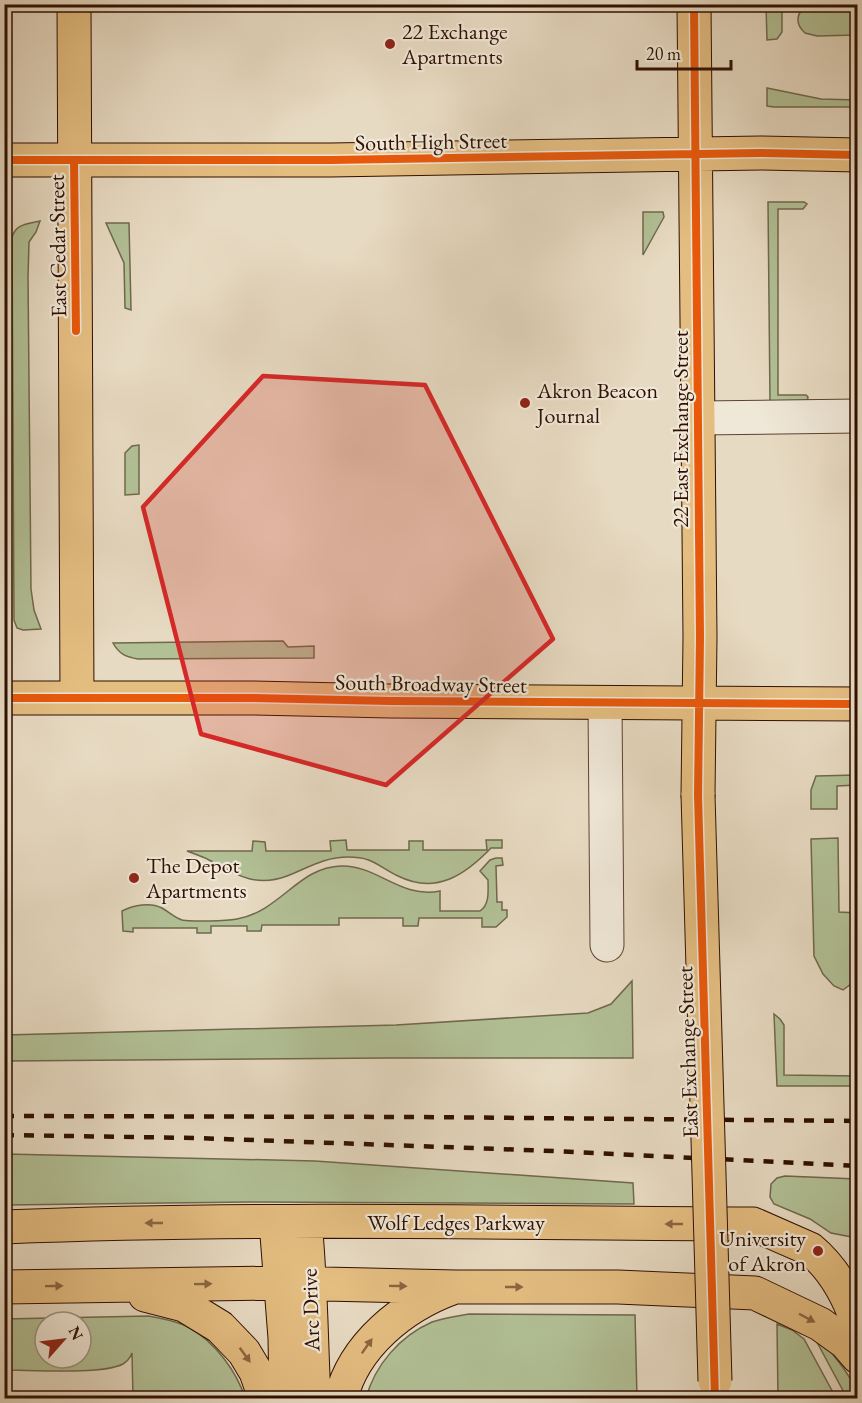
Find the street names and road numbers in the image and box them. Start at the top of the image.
street label: South High Street [355,126,507,157]
street label: East Cedar Street [42,174,73,318]
street label: 22 East Exchange Street [666,330,695,528]
street label: South Broadway Street [335,667,527,700]
street label: East Exchange Street [670,965,705,1138]
street label: Wolf Ledges Parkway [367,1208,545,1237]
street label: Arc Drive [295,1268,326,1353]

